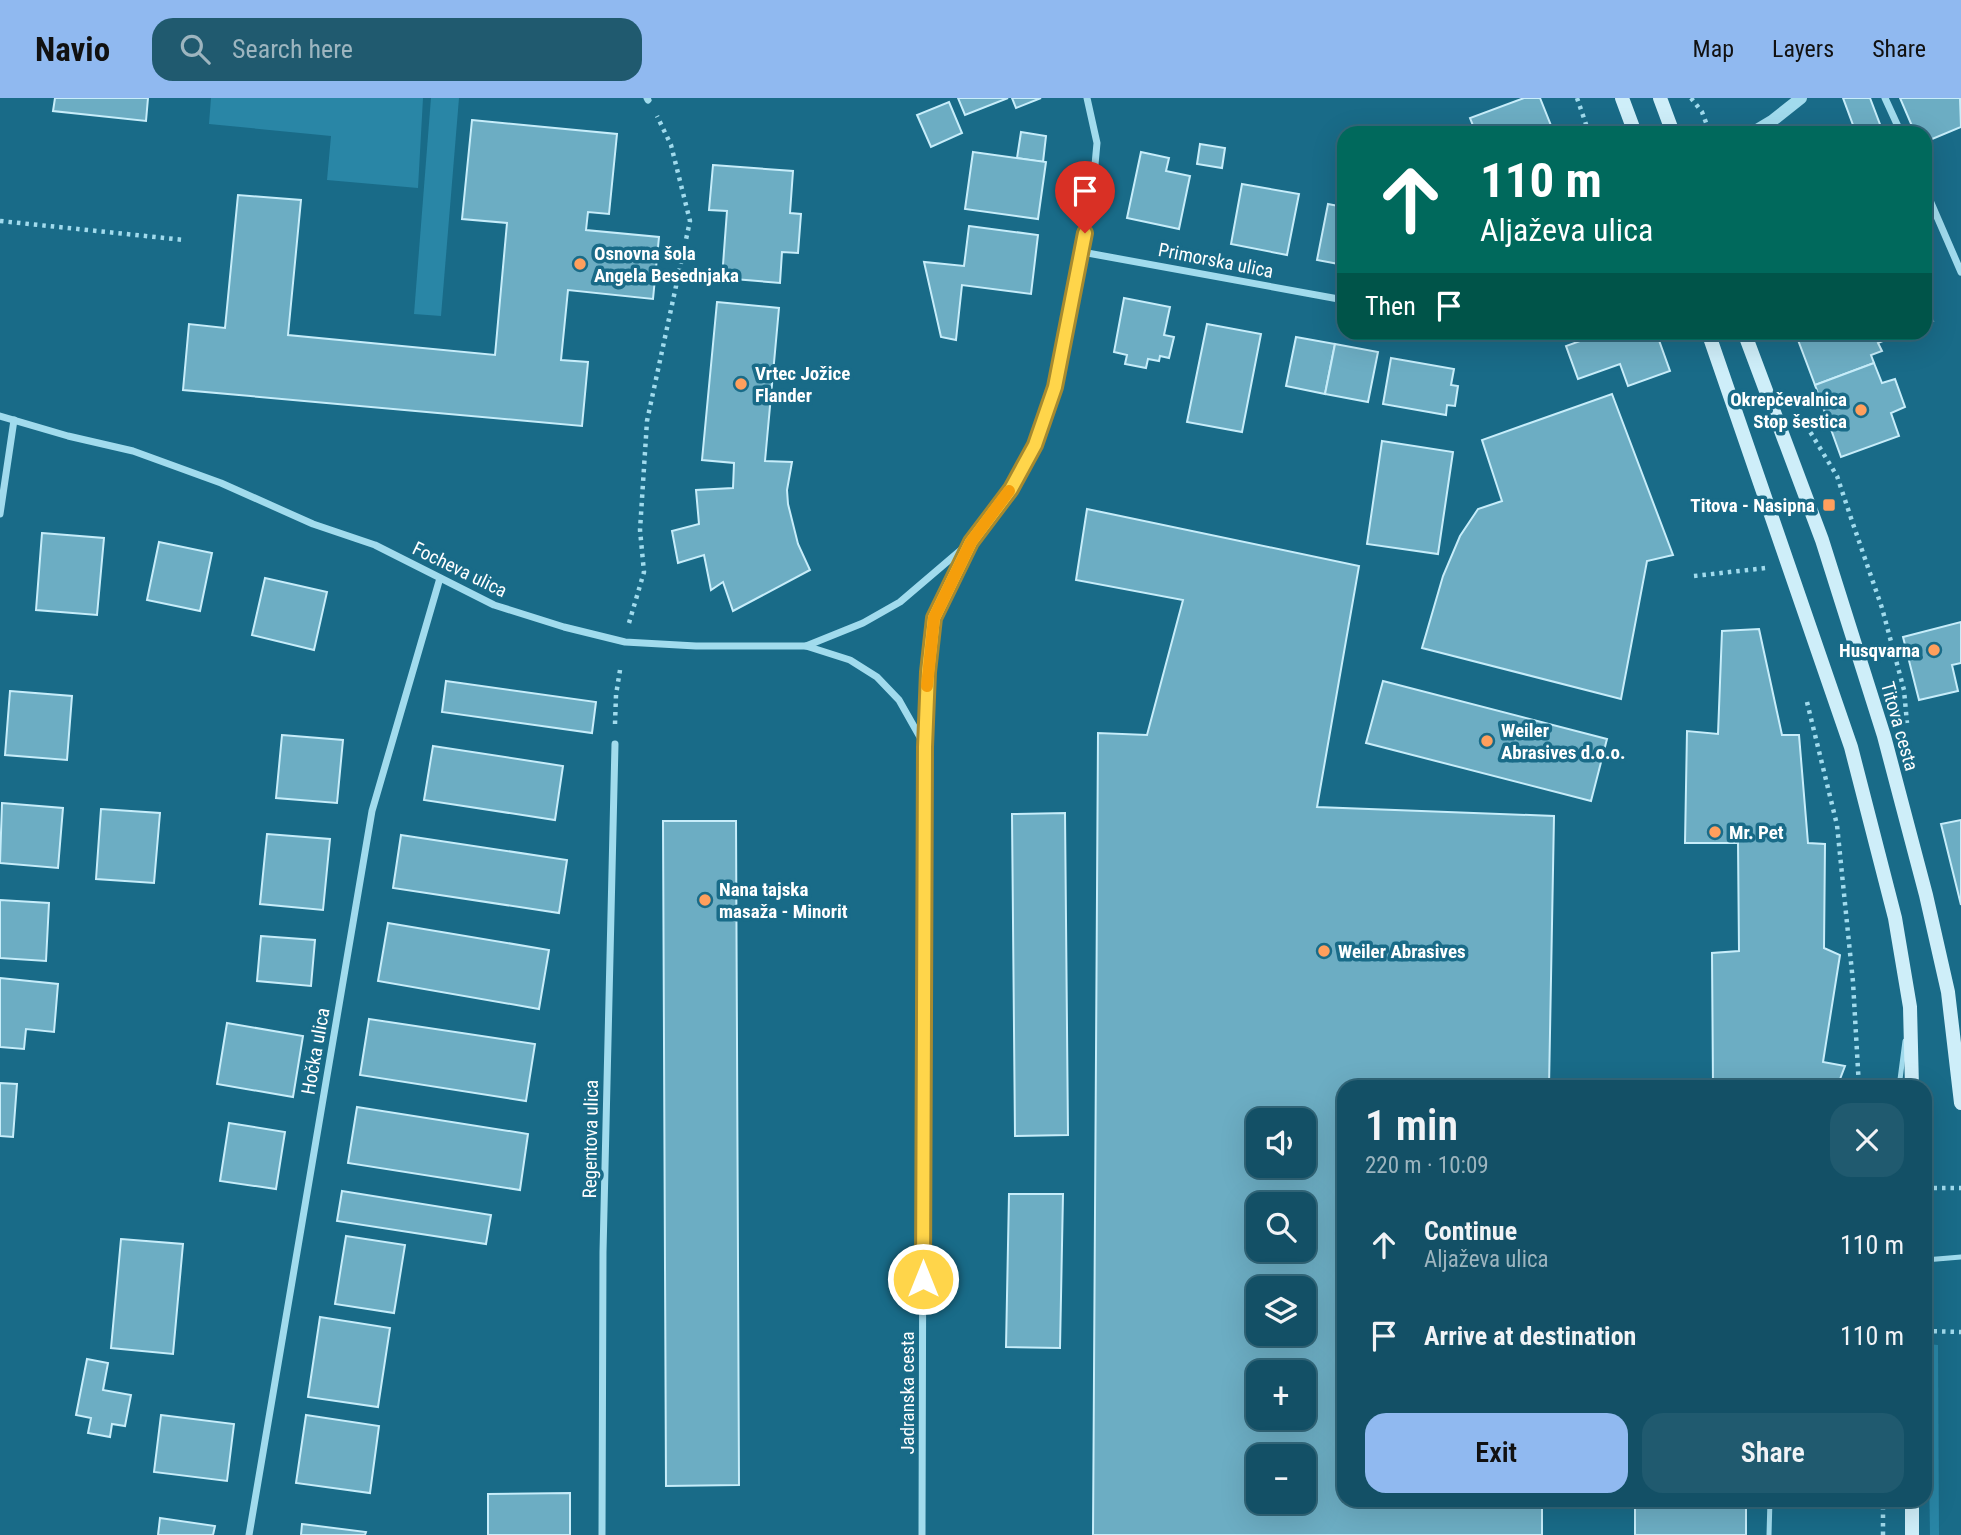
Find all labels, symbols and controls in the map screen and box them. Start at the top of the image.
search box [152,18,642,81]
text: Navio [35,30,110,69]
icon: search [176,30,214,68]
text: Search here [232,34,353,64]
text: Map [1693,35,1734,63]
text: Layers [1772,35,1834,63]
text: Share [1872,35,1926,63]
text: 110 m [1480,152,1602,209]
icon: ahead [1365,154,1456,245]
pin [1055,161,1115,233]
icon: arrive [1066,172,1104,210]
text: Aljaževa ulica [1480,211,1653,249]
street label: Primorska ulica [1156,238,1275,283]
place label: Osnovna šola Angela Besednjaka [594,242,739,287]
marker: Osnovna šola Angela Besednjaka [572,256,588,272]
icon: arrive [1430,287,1468,325]
text: Then [1365,291,1416,321]
place label: Vrtec Jožice Flander [755,362,850,407]
marker: Vrtec Jožice Flander [733,376,749,392]
place label: Okrepčevalnica Stop šestica [1730,388,1847,433]
marker: Okrepčevalnica Stop šestica [1853,402,1869,418]
place label: Titova - Nasipna [1690,494,1815,517]
marker: Titova - Nasipna [1821,497,1837,513]
street label: Focheva ulica [409,537,511,602]
place label: Husqvarna [1839,639,1920,662]
marker: Husqvarna [1926,642,1942,658]
street label: Titova cesta [1876,679,1923,773]
place label: Weiler Abrasives d.o.o. [1501,719,1626,764]
marker: Weiler Abrasives d.o.o. [1479,733,1495,749]
place label: Mr. Pet [1729,821,1784,844]
marker: Mr. Pet [1707,824,1723,840]
place label: Nana tajska masaža - Minorit [719,878,848,923]
marker: Nana tajska masaža - Minorit [697,892,713,908]
place label: Weiler Abrasives [1338,940,1466,963]
marker: Weiler Abrasives [1316,943,1332,959]
street label: Hočka ulica [297,1006,334,1096]
street label: Regentova ulica [578,1080,603,1198]
text: 1 min [1365,1101,1458,1150]
button: close [1830,1103,1904,1177]
map controls [1246,1108,1316,1514]
button: sound [1246,1108,1316,1178]
text: 220 m · 10:09 [1365,1152,1489,1179]
button: search [1246,1192,1316,1262]
text: Continue [1424,1216,1517,1246]
icon: ahead [1365,1226,1403,1264]
text: 110 m [1840,1230,1904,1260]
position arrow [886,1242,960,1316]
text: Aljaževa ulica [1424,1246,1549,1273]
button: layers [1246,1276,1316,1346]
icon: arrive [1365,1317,1403,1355]
text: Arrive at destination [1424,1321,1636,1351]
text: 110 m [1840,1321,1904,1351]
street label: Jadranska cesta [896,1331,919,1455]
button: + [1246,1360,1316,1430]
button: Exit [1365,1413,1628,1493]
button: Share [1642,1413,1904,1493]
button: − [1246,1444,1316,1514]

